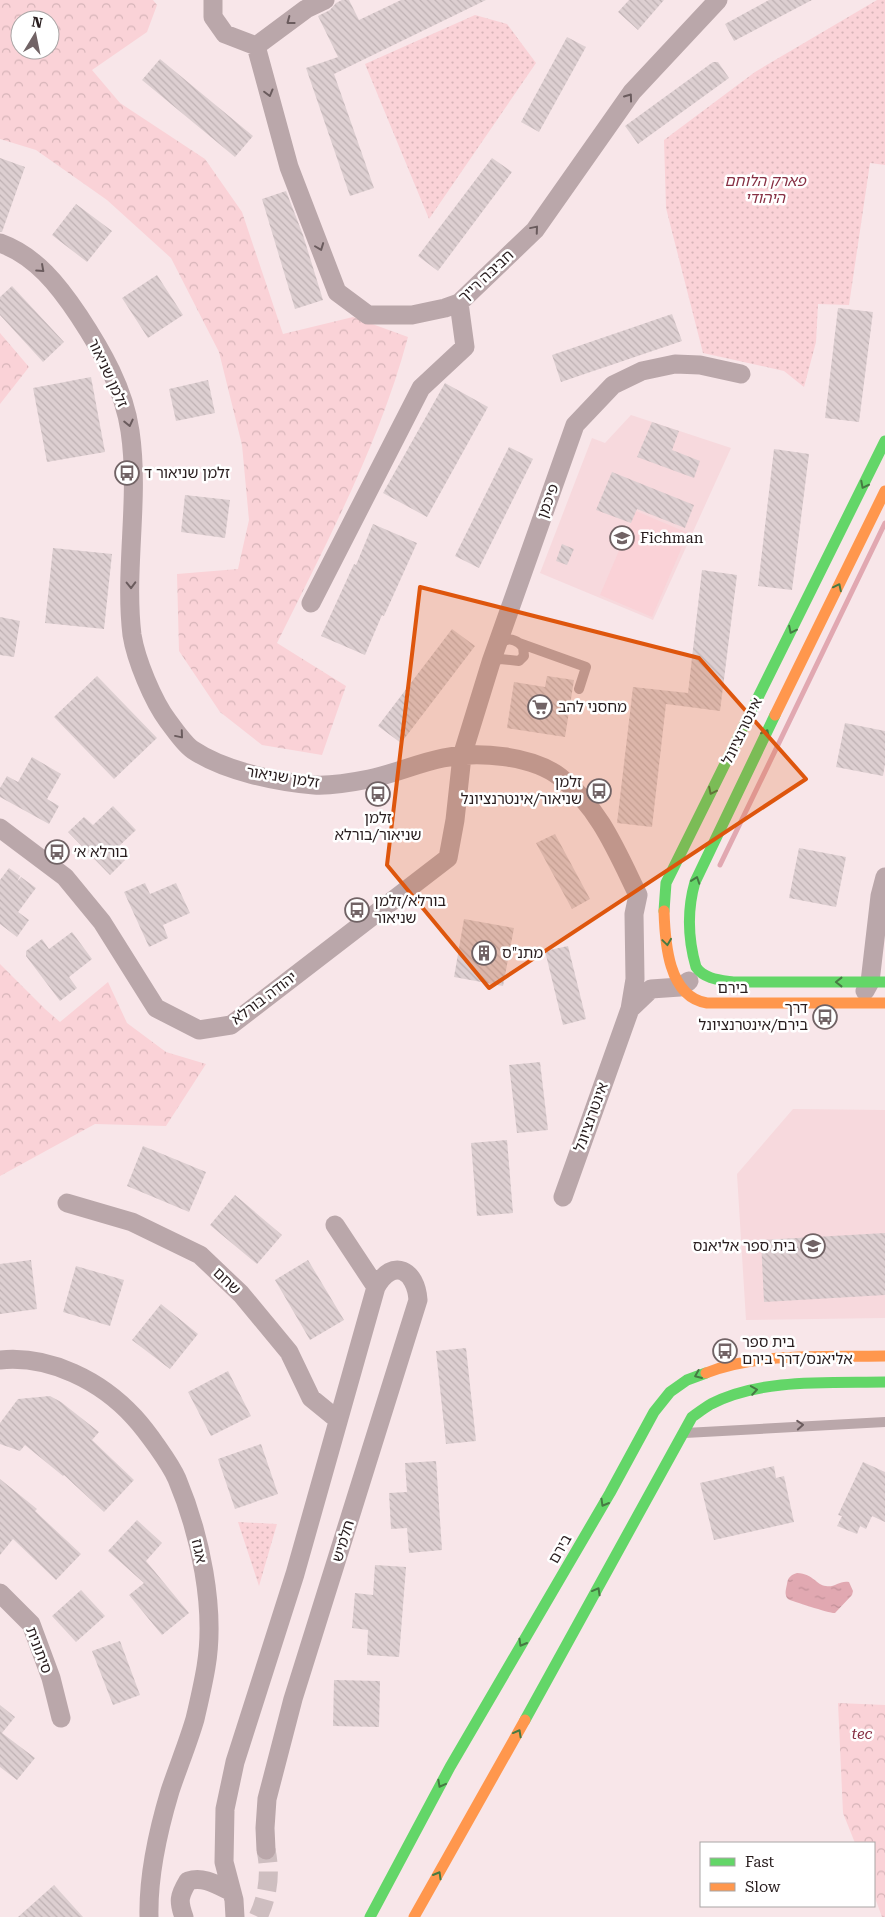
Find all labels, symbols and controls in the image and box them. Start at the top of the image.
north arrow [10,10,60,60]
text: N [31,13,44,31]
one-way arrow [287,16,296,24]
one-way arrow [263,89,274,98]
one-way arrow [623,93,632,103]
park label: פארק הלוחם היהודי [724,172,807,207]
one-way arrow [529,226,538,235]
one-way arrow [314,242,324,251]
street label: חביבה רייך [455,246,517,306]
one-way arrow [35,263,44,272]
street label: זלמן שניאור [84,336,132,410]
one-way arrow [123,419,134,428]
bus stop icon: זלמן שניאור ד [114,460,140,486]
place label: זלמן שניאור ד [144,464,230,482]
one-way arrow [860,479,870,488]
street label: פיכמן [533,481,563,521]
school or university icon: Fichman [609,525,635,551]
place label: Fichman [640,529,704,547]
one-way arrow [126,582,136,589]
one-way arrow [832,584,842,593]
one-way arrow [788,625,798,634]
supermarket icon: מחסני להב [527,694,553,720]
street label: אינטרנציונל [718,695,766,767]
place label: מחסני להב [558,698,627,716]
one-way arrow [760,729,770,738]
one-way arrow [174,730,183,739]
street label: זלמן שניאור [245,762,321,792]
place label: זלמן שניאור/אינטרנציונל [461,773,582,808]
bus stop icon: זלמן שניאור/אינטרנציונל [586,778,612,804]
bus stop icon: זלמן שניאור/בורלא [365,781,391,807]
one-way arrow [707,786,718,795]
place label: זלמן שניאור/בורלא [335,809,421,844]
bus stop icon: בורלא א׳ [44,839,70,865]
place label: בורלא א׳ [74,843,129,861]
one-way arrow [690,876,700,884]
place label: בורלא/זלמן שניאור [374,892,446,927]
bus stop icon: בורלא/זלמן שניאור [344,897,370,923]
one-way arrow [661,938,672,946]
building icon: מתנ"ס [471,940,497,966]
place label: מתנ"ס [502,944,543,962]
street label: יהודה בורלא [228,968,300,1028]
one-way arrow [835,977,842,987]
street label: בירם [718,979,749,997]
place label: דרך בירם/אינטרנציונל [698,999,808,1034]
bus stop icon: דרך בירם/אינטרנציונל [812,1004,838,1030]
street label: אינטרנציונל [570,1080,612,1154]
school or university icon: בית ספר אליאנס [800,1233,826,1259]
place label: בית ספר אליאנס [693,1237,796,1255]
street label: שחם [210,1264,244,1298]
place label: בית ספר אליאנס/דרך בירם [742,1333,853,1368]
bus stop icon: בית ספר אליאנס/דרך בירם [712,1338,738,1364]
one-way arrow [694,1368,703,1379]
one-way arrow [750,1385,759,1395]
one-way arrow [797,1420,805,1431]
one-way arrow [601,1497,611,1506]
street label: חלמיש [328,1518,358,1564]
street label: בירם [545,1531,576,1567]
street label: אגוז [188,1537,210,1565]
one-way arrow [590,1587,600,1596]
street label: סיתונית [22,1624,56,1676]
one-way arrow [519,1638,529,1647]
park label: tec [852,1725,873,1743]
one-way arrow [512,1730,522,1739]
one-way arrow [437,1779,447,1788]
legend [700,1842,875,1907]
text: Fast [745,1853,775,1871]
one-way arrow [432,1871,442,1880]
text: Slow [745,1878,781,1896]

